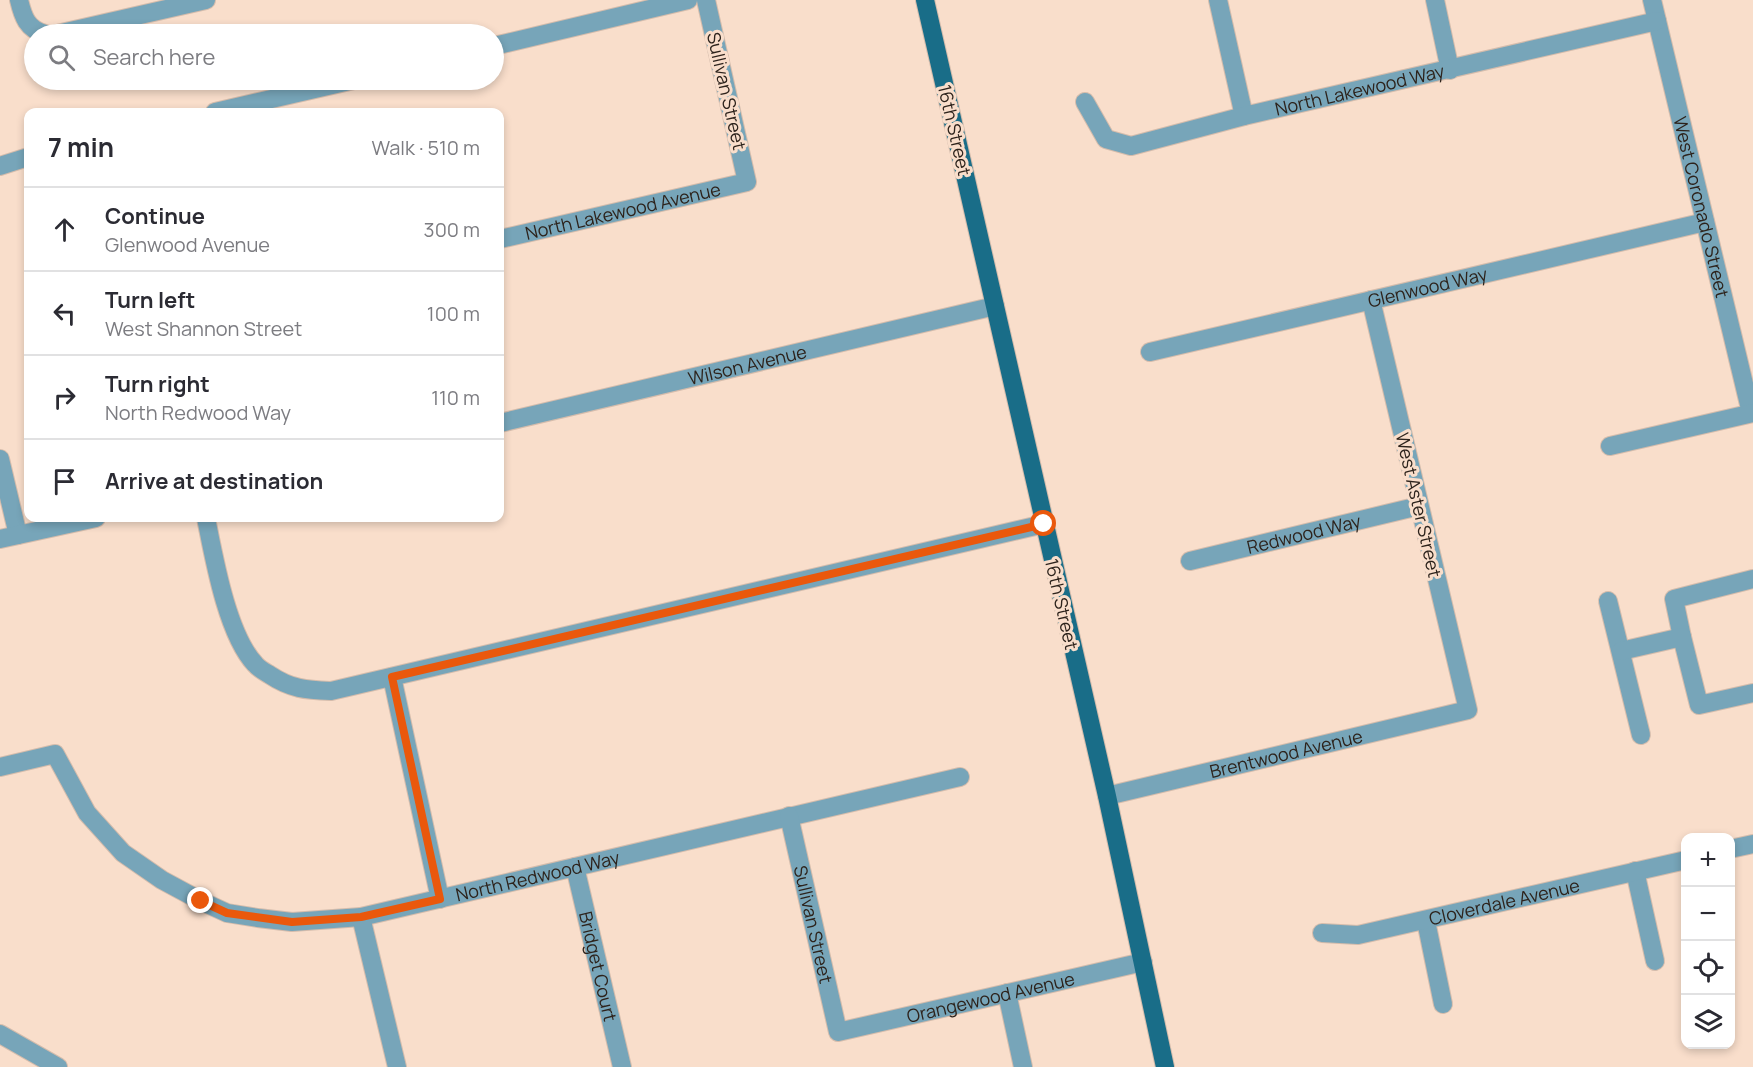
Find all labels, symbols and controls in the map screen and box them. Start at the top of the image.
search box [24,24,504,90]
street label: Sullivan Street [702,30,752,152]
icon: search [45,41,78,74]
text: Search here [93,42,215,72]
street label: North Lakewood Way [1272,58,1447,121]
street label: 16th Street [933,82,977,178]
street label: West Coronado Street [1668,114,1735,300]
text: 7 min [48,129,114,165]
text: Walk · 510 m [371,134,480,161]
street label: North Lakewood Avenue [523,177,723,245]
text: Continue [105,201,205,231]
icon: ahead [48,213,81,246]
text: 300 m [424,216,480,243]
text: Glenwood Avenue [105,231,270,258]
street label: Glenwood Way [1365,261,1490,313]
text: Turn left [105,285,195,315]
icon: left [48,297,81,330]
text: 100 m [427,300,480,327]
text: West Shannon Street [105,315,302,342]
street label: Wilson Avenue [686,339,809,390]
text: Turn right [105,369,210,399]
icon: right [48,381,81,414]
text: 110 m [431,384,480,411]
text: North Redwood Way [105,399,291,426]
street label: West Aster Street [1391,430,1447,580]
icon: arrive [48,465,81,498]
text: Arrive at destination [105,466,323,496]
street label: Redwood Way [1244,508,1364,559]
route start [1030,510,1056,536]
street label: 16th Street [1040,556,1084,652]
street label: Brentwood Avenue [1207,724,1365,783]
map controls [1681,833,1735,1049]
button: + [1681,833,1735,887]
street label: North Redwood Way [453,845,622,906]
street label: Sullivan Street [789,863,839,986]
street label: Cloverdale Avenue [1427,873,1582,930]
route end [187,887,213,913]
button: − [1681,887,1735,941]
street label: Bridget Court [574,909,623,1024]
button: locate [1681,941,1735,995]
street label: Orangewood Avenue [904,966,1077,1028]
button: layers [1681,995,1735,1049]

